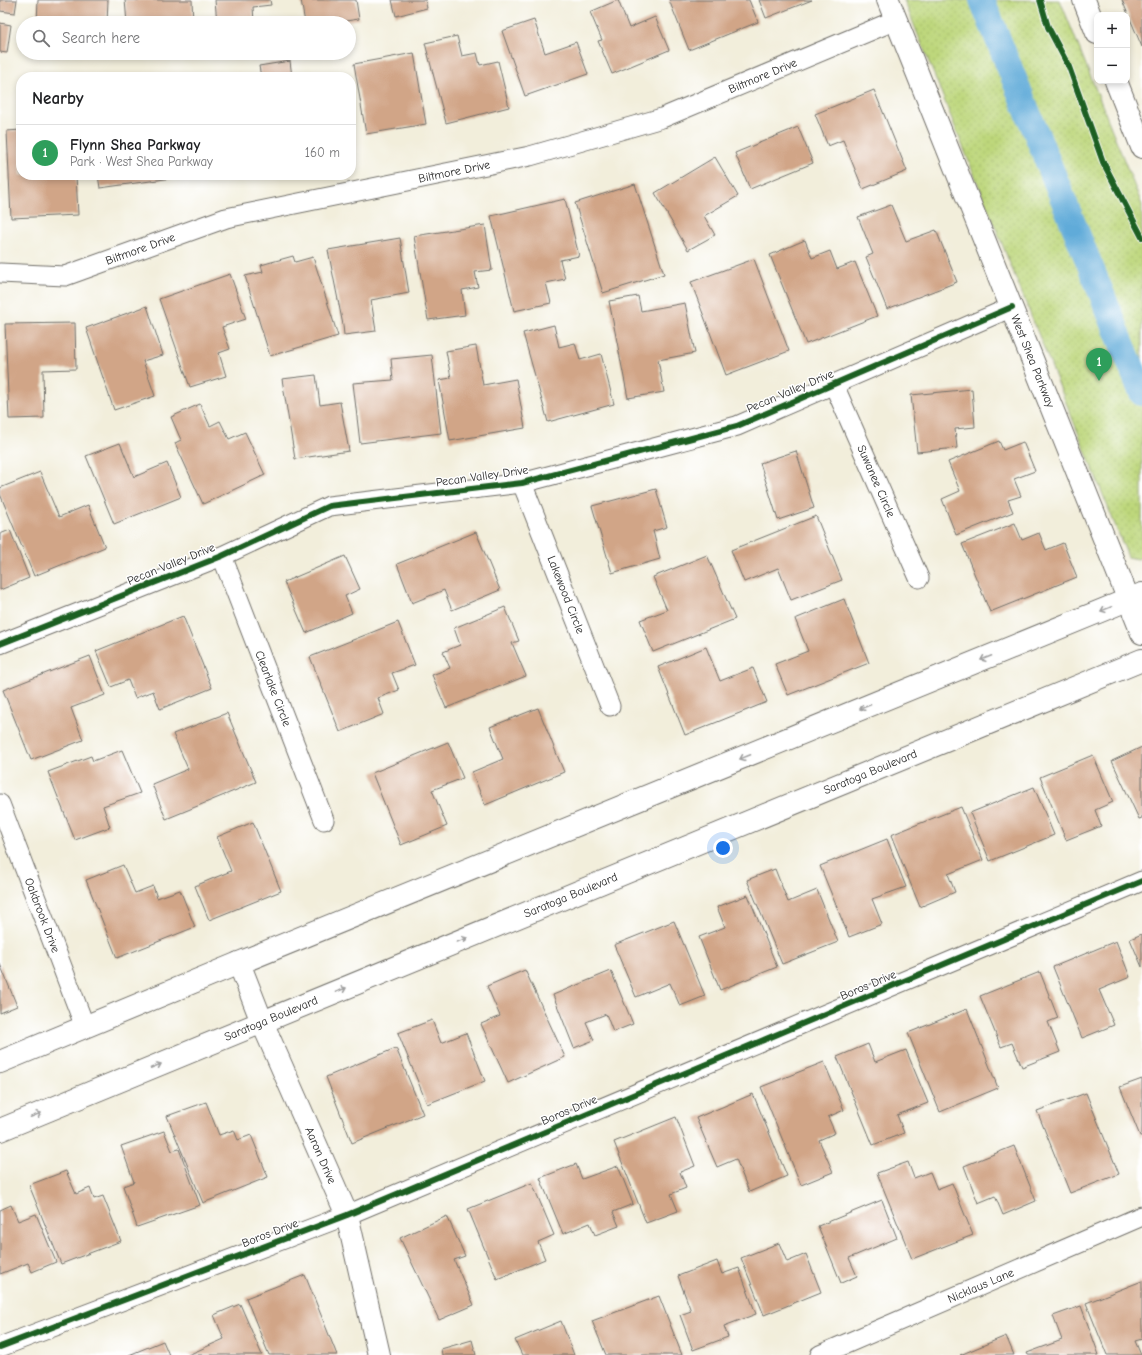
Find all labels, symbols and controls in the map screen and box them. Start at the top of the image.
map controls [1094,12,1130,84]
button: + [1094,12,1130,48]
search box [16,16,356,60]
icon: search [30,27,52,49]
text: Search here [62,29,140,47]
button: − [1094,48,1130,84]
street label: Biltmore Drive [726,55,799,96]
text: Nearby [32,89,83,108]
text: Flynn Shea Parkway [70,136,200,154]
text: 1 [42,145,48,160]
text: 160 m [305,145,340,160]
text: Park · West Shea Parkway [70,154,213,169]
street label: Biltmore Drive [417,157,491,186]
street label: Biltmore Drive [103,230,177,268]
street label: West Shea Parkway [1008,313,1058,410]
pin: 1 [1086,348,1112,381]
street label: Pecan Valley Drive [744,366,836,416]
street label: Suwanee Circle [854,443,898,519]
street label: Pecan Valley Drive [435,463,529,489]
street label: Pecan Valley Drive [125,540,217,588]
street label: Lakewood Circle [544,554,588,636]
one-way arrow [1100,606,1112,614]
street label: Clearlake Circle [252,648,294,728]
one-way arrow [980,655,992,663]
one-way arrow [860,704,872,712]
street label: Saratoga Boulevard [821,746,919,797]
one-way arrow [739,753,751,761]
your location [713,838,733,858]
street label: Saratoga Boulevard [522,870,619,921]
street label: Oakbrook Drive [22,876,63,955]
one-way arrow [455,936,467,944]
street label: Boros Drive [838,967,898,1003]
one-way arrow [335,985,347,993]
street label: Saratoga Boulevard [222,993,320,1044]
one-way arrow [150,1061,162,1069]
street label: Boros Drive [539,1092,599,1128]
one-way arrow [30,1111,42,1118]
street label: Aaron Drive [302,1125,339,1186]
street label: Boros Drive [240,1216,300,1250]
street label: Nicklaus Lane [945,1265,1016,1306]

